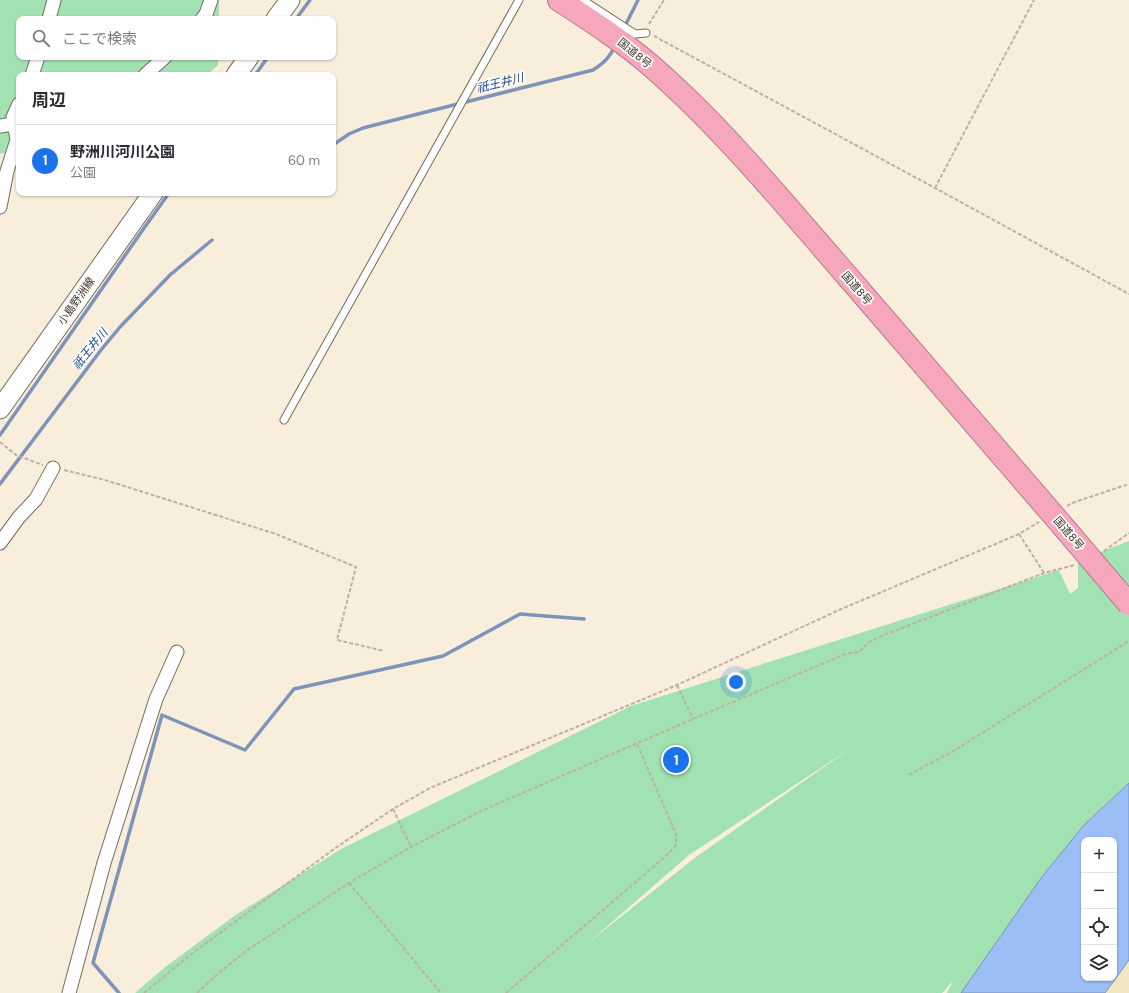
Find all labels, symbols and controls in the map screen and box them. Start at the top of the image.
search box [16,16,336,60]
icon: search [30,27,52,49]
text: ここで検索 [62,29,137,49]
street label: 国道8号 [615,35,655,71]
water label: 祇王井川 [475,69,527,97]
text: 周辺 [32,89,66,111]
text: 野洲川河川公園 [70,142,175,162]
text: 1 [43,152,47,169]
text: 60 m [288,152,320,169]
text: 公園 [70,164,96,181]
street label: 国道8号 [839,268,875,308]
street label: 小島野洲線 [54,274,98,328]
water label: 祇王井川 [69,324,113,373]
street label: 国道8号 [1051,513,1087,553]
your location [726,672,746,692]
pin: 1 [663,745,689,775]
map controls [1081,837,1117,981]
button: + [1081,837,1117,873]
button: − [1081,873,1117,909]
button: locate [1081,909,1117,945]
button: layers [1081,945,1117,981]

